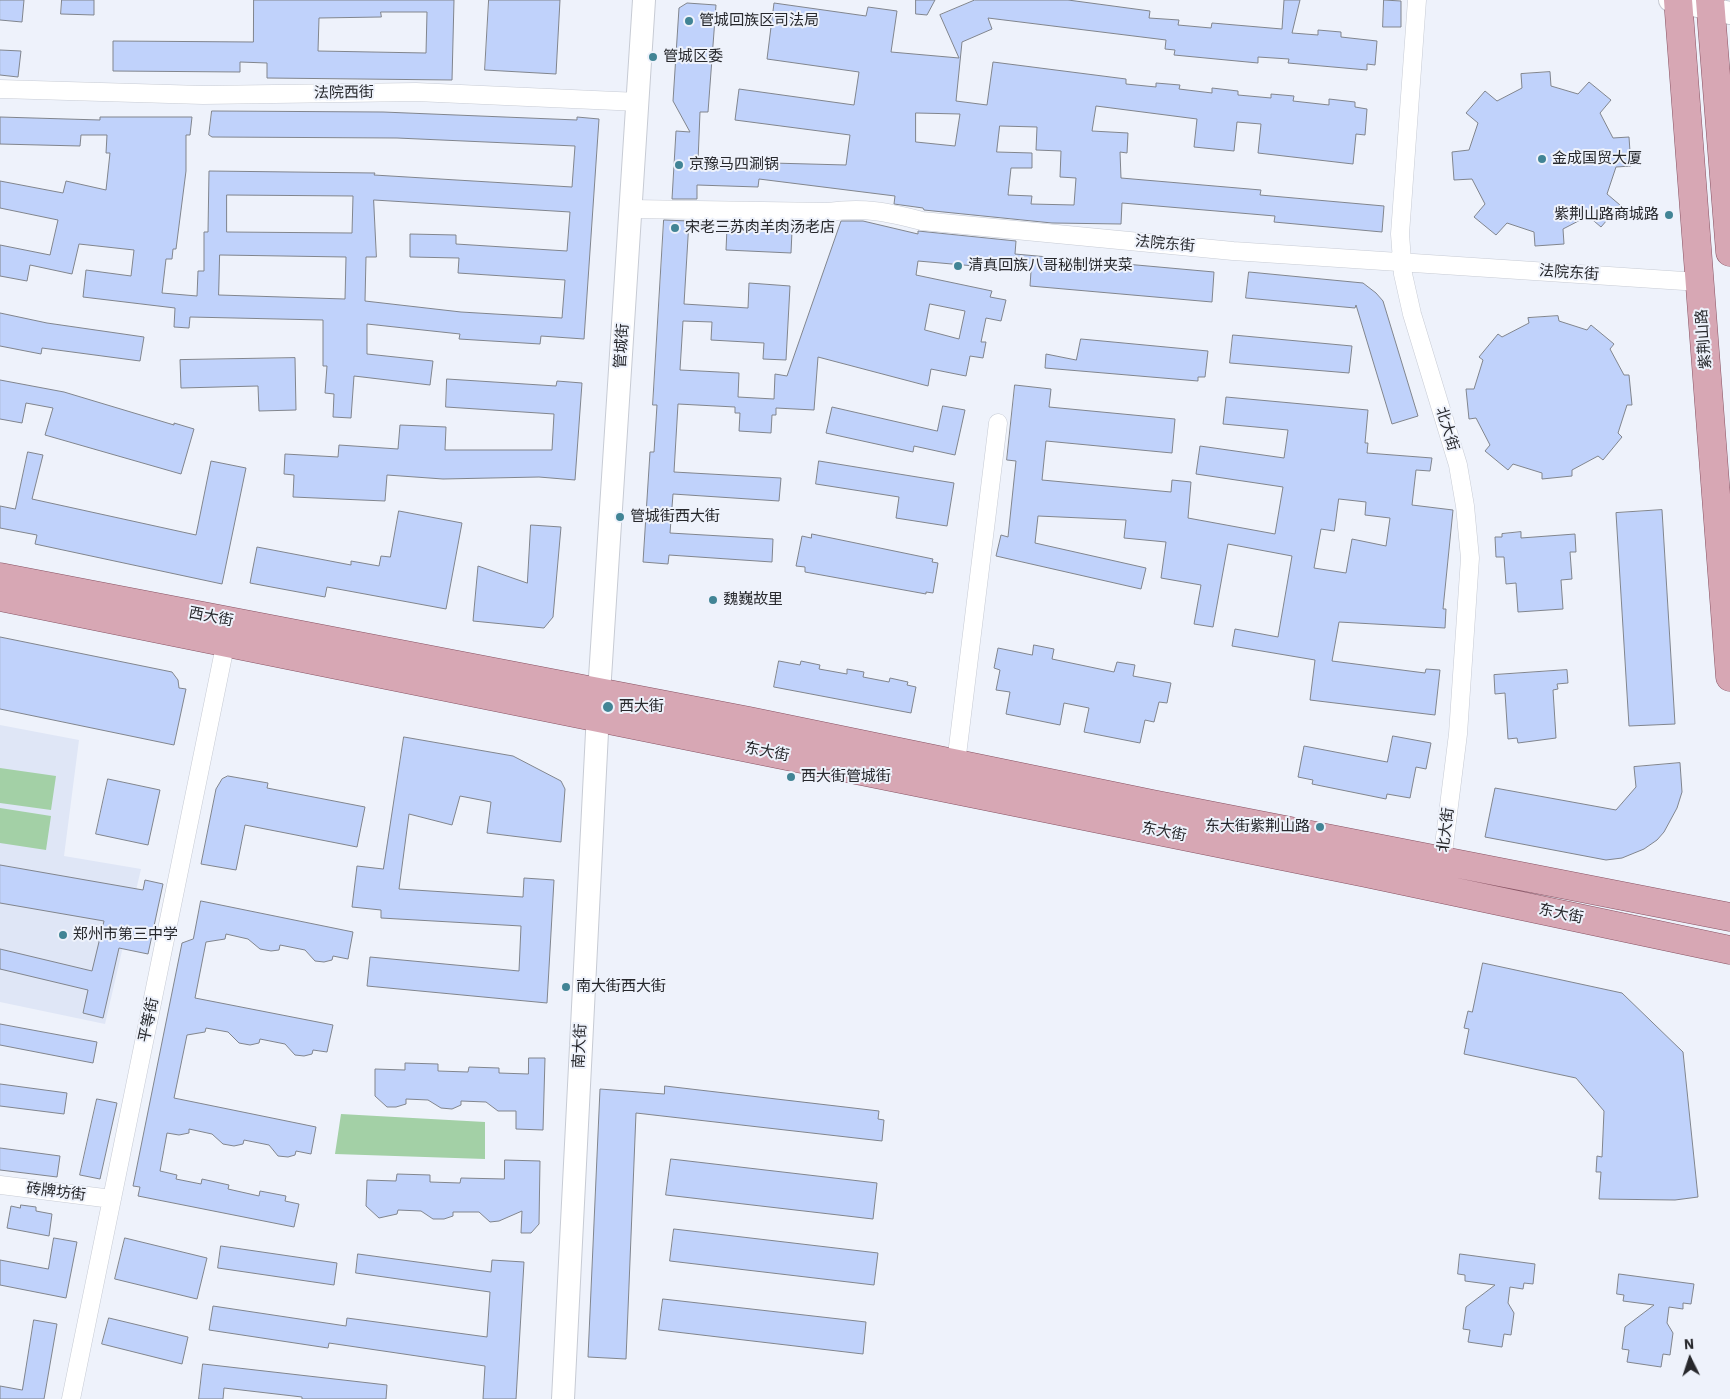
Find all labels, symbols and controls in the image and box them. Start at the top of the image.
place label: 管城回族区司法局 [699,12,819,30]
marker: 管城回族区司法局 [683,15,695,27]
place label: 管城区委 [663,48,723,66]
marker: 管城区委 [647,51,659,63]
street label: 法院西街 [314,83,374,103]
place label: 金成国贸大厦 [1552,150,1642,168]
marker: 金成国贸大厦 [1536,153,1548,165]
place label: 京豫马四涮锅 [689,156,779,174]
marker: 京豫马四涮锅 [673,159,685,171]
place label: 紫荆山路商城路 [1554,206,1659,224]
marker: 紫荆山路商城路 [1663,209,1675,221]
place label: 宋老三苏肉羊肉汤老店 [685,219,835,237]
marker: 宋老三苏肉羊肉汤老店 [669,222,681,234]
street label: 法院东街 [1134,232,1196,256]
place label: 清真回族八哥秘制饼夹菜 [968,257,1133,275]
marker: 清真回族八哥秘制饼夹菜 [952,260,964,272]
street label: 法院东街 [1538,262,1600,284]
street label: 紫荆山路 [1693,308,1715,370]
street label: 管城街 [611,323,633,369]
street label: 北大街 [1432,405,1462,453]
place label: 管城街西大街 [630,508,720,526]
marker: 管城街西大街 [614,511,626,523]
place label: 魏巍故里 [723,591,783,609]
marker: 魏巍故里 [707,594,719,606]
street label: 西大街 [187,604,235,630]
place label: 西大街 [619,698,664,716]
marker: 西大街 [601,700,615,714]
street label: 东大街 [743,739,791,765]
place label: 西大街管城街 [801,768,891,786]
marker: 西大街管城街 [785,771,797,783]
street label: 北大街 [1434,807,1458,853]
place label: 东大街紫荆山路 [1205,818,1310,836]
street label: 东大街 [1140,819,1188,845]
marker: 东大街紫荆山路 [1314,821,1326,833]
street label: 东大街 [1537,901,1585,927]
place label: 郑州市第三中学 [73,926,178,944]
marker: 郑州市第三中学 [57,929,69,941]
place label: 南大街西大街 [576,978,666,996]
marker: 南大街西大街 [560,981,572,993]
street label: 平等街 [136,996,162,1044]
street label: 南大街 [570,1023,590,1069]
street label: 砖牌坊街 [25,1179,87,1205]
north arrow [1665,1334,1715,1384]
text: N [1683,1335,1695,1353]

